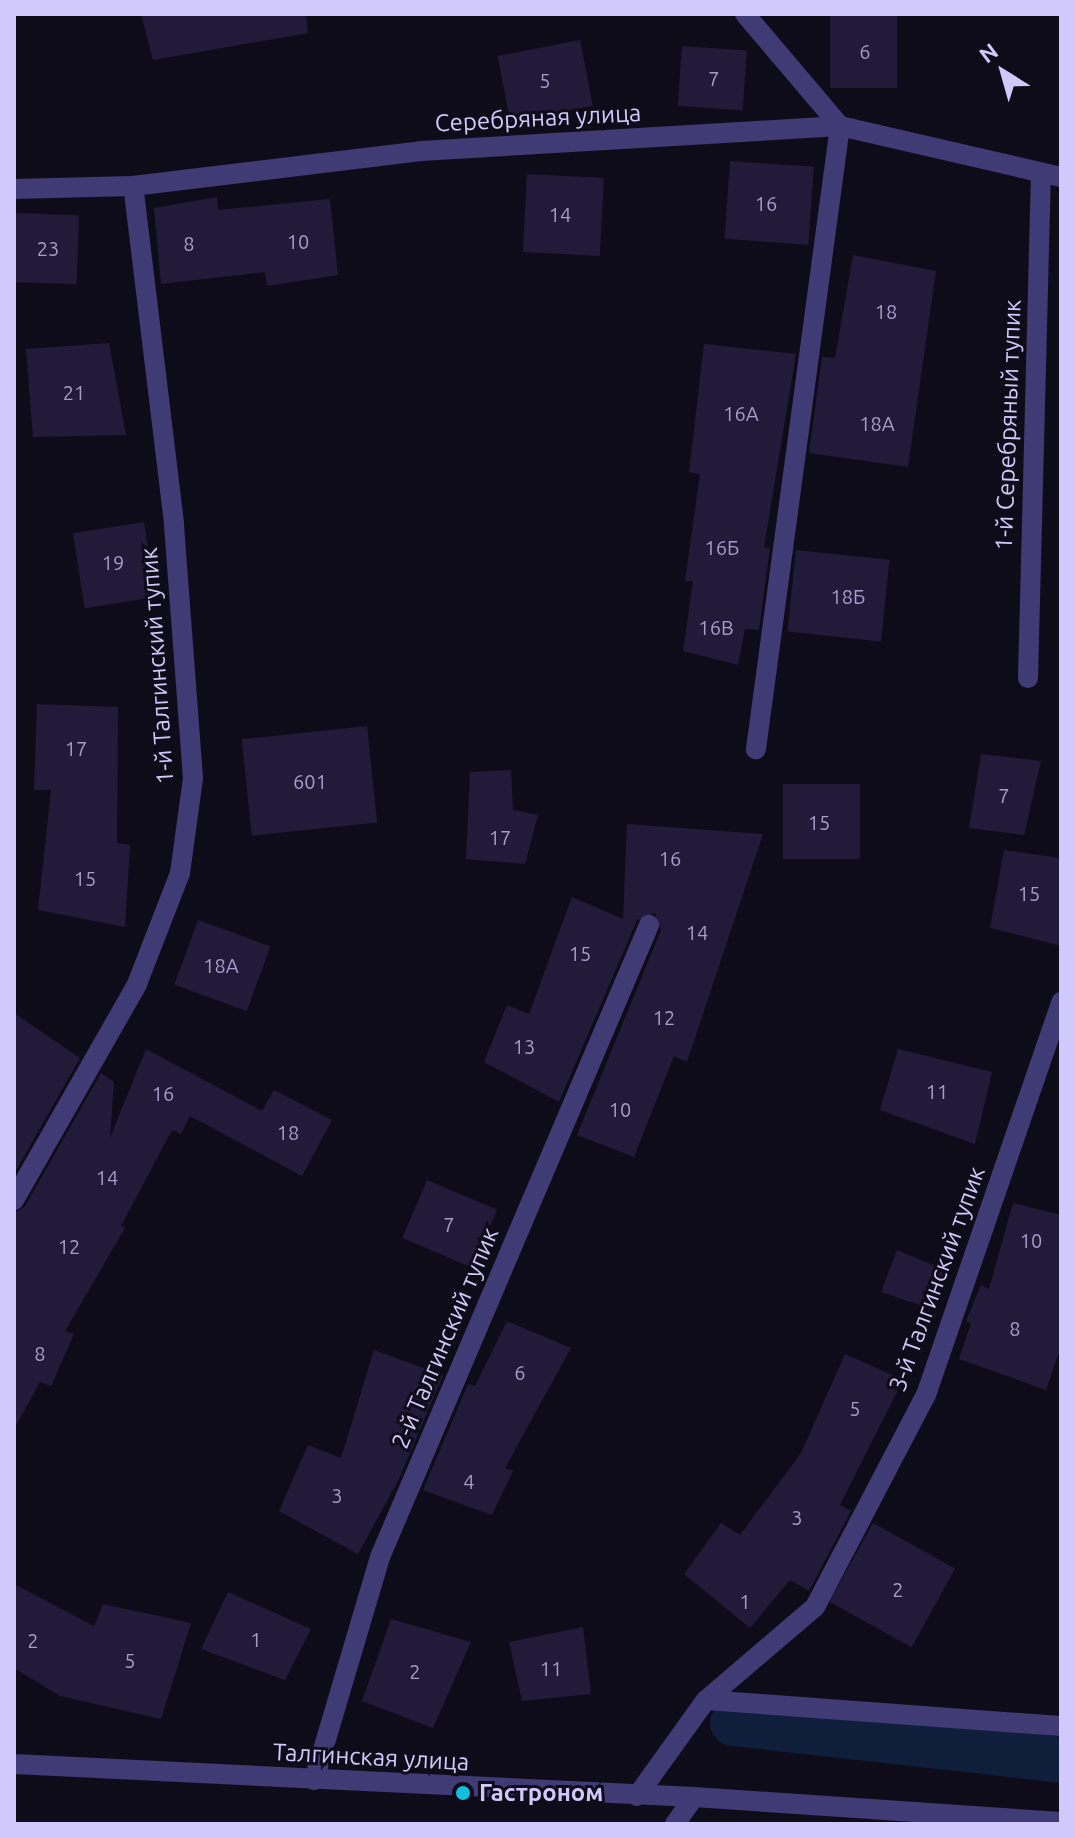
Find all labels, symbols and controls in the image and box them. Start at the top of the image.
north arrow [963,32,1043,112]
text: N [974,38,1002,67]
house number: 6 [859,39,871,63]
house number: 7 [708,66,720,90]
house number: 5 [539,68,551,92]
street label: Серебряная улица [434,98,642,138]
house number: 16 [755,191,777,215]
house number: 14 [549,202,571,226]
house number: 10 [287,229,309,253]
house number: 8 [183,231,195,255]
house number: 23 [37,236,59,260]
house number: 18 [875,299,897,323]
street label: 1-й Серебряный тупик [989,299,1027,551]
house number: 21 [63,380,85,404]
house number: 16А [723,401,759,425]
house number: 18А [859,411,895,435]
house number: 16Б [705,535,739,559]
street label: 1-й Талгинский тупик [134,547,180,785]
house number: 19 [102,550,124,574]
house number: 18Б [831,584,865,608]
house number: 16В [698,615,734,639]
house number: 17 [65,736,87,760]
house number: 601 [293,769,327,793]
house number: 7 [998,783,1010,807]
house number: 15 [808,810,830,834]
house number: 17 [489,825,511,849]
house number: 16 [659,846,681,870]
house number: 15 [74,866,96,890]
house number: 15 [1018,881,1040,905]
house number: 14 [686,920,708,944]
house number: 15 [569,941,591,965]
house number: 18А [203,953,239,977]
house number: 12 [653,1005,675,1029]
house number: 13 [513,1034,535,1058]
house number: 11 [926,1079,948,1103]
house number: 16 [152,1081,174,1105]
house number: 10 [609,1097,631,1121]
house number: 18 [277,1120,299,1144]
street label: 3-й Талгинский тупик [883,1163,991,1395]
house number: 14 [96,1165,118,1189]
house number: 7 [443,1212,455,1236]
street label: 2-й Талгинский тупик [385,1223,505,1453]
house number: 10 [1020,1228,1042,1252]
house number: 12 [58,1234,80,1258]
house number: 8 [1009,1316,1021,1340]
house number: 8 [34,1341,46,1365]
house number: 6 [514,1360,526,1384]
house number: 5 [849,1396,861,1420]
house number: 4 [463,1469,475,1493]
house number: 3 [331,1483,343,1507]
house number: 3 [791,1505,803,1529]
house number: 2 [892,1577,904,1601]
house number: 1 [739,1589,751,1613]
house number: 1 [250,1627,262,1651]
house number: 2 [27,1628,39,1652]
house number: 5 [124,1648,136,1672]
house number: 11 [540,1656,562,1680]
house number: 2 [409,1659,421,1683]
street label: Талгинская улица [272,1737,470,1777]
place label: Гастроном [479,1779,603,1807]
marker: Гастроном [454,1784,472,1802]

